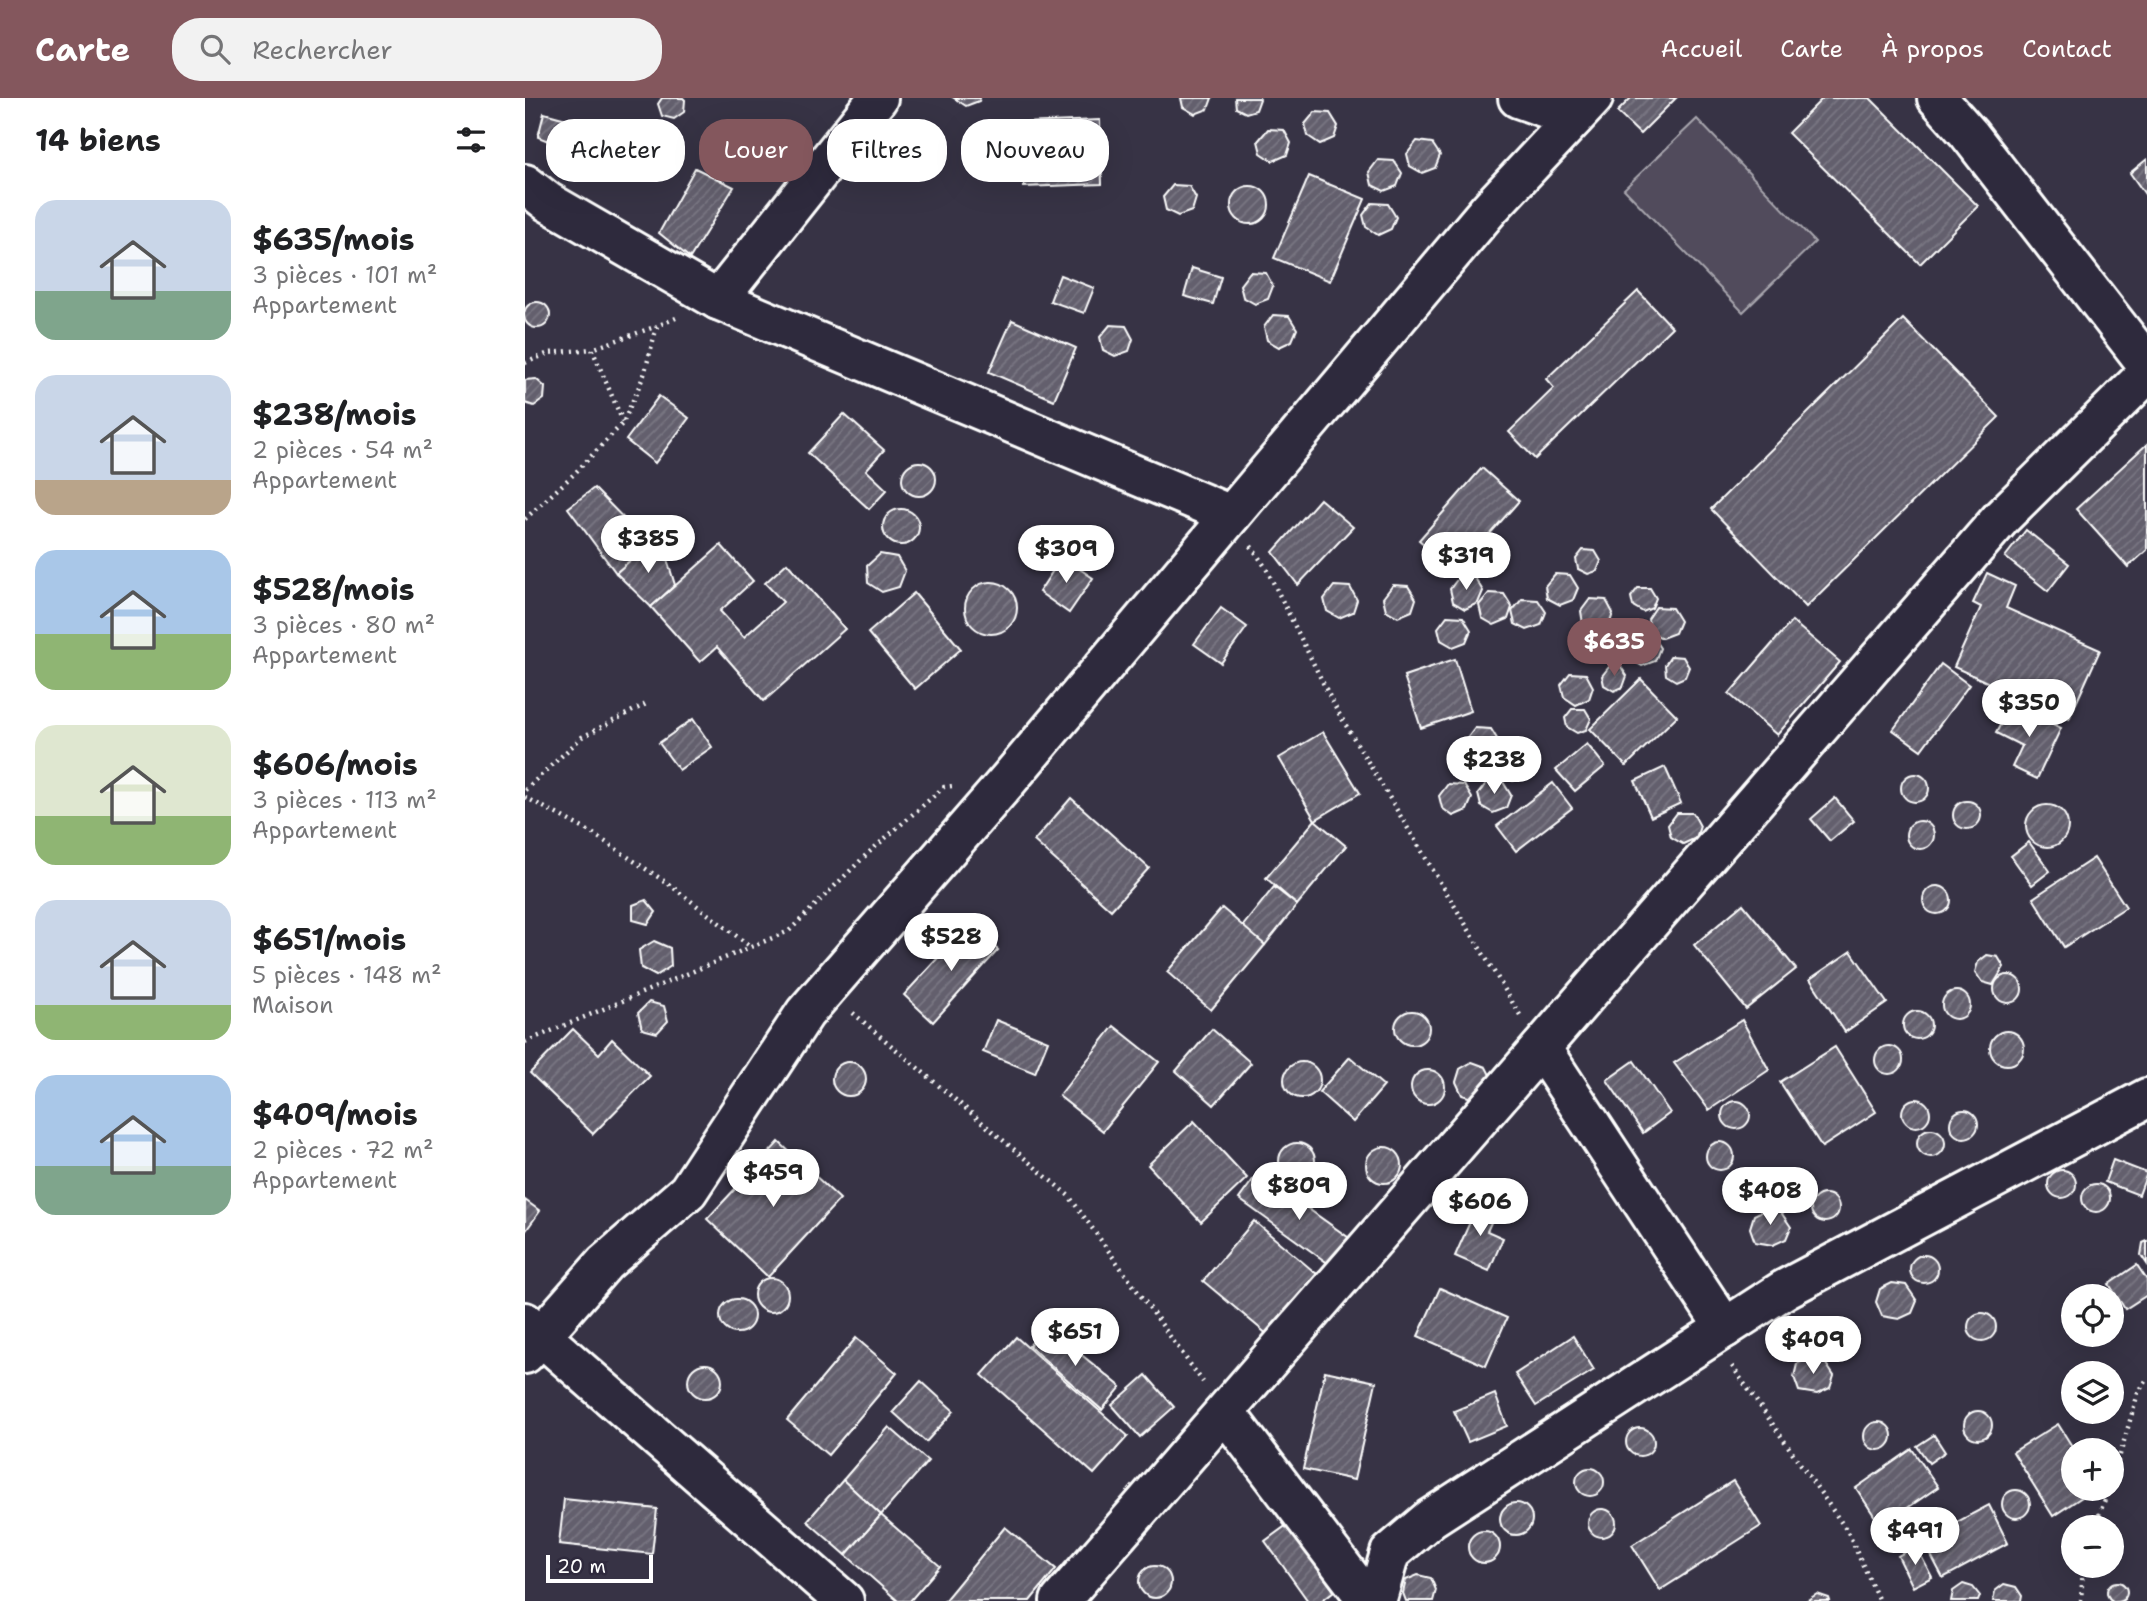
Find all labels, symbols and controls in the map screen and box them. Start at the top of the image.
search box [172,18,662,81]
text: Carte [35,27,130,72]
icon: search [196,30,234,68]
text: Rechercher [252,32,393,67]
text: Accueil [1661,33,1742,65]
text: Carte [1780,33,1843,65]
text: À propos [1881,33,1984,65]
text: Contact [2022,33,2112,65]
chip: Acheter [546,119,685,182]
chip: Louer [699,119,813,182]
chip: Filtres [827,119,947,182]
chip: Nouveau [961,119,1109,182]
text: 14 biens [35,120,161,161]
icon: filters [452,121,490,159]
text: $635/mois [252,219,415,260]
icon: home [91,228,175,312]
text: 3 pièces · 101 m² [252,260,437,290]
text: Appartement [252,290,397,320]
text: $238/mois [252,394,417,435]
icon: home [91,403,175,487]
text: 2 pièces · 54 m² [252,435,433,465]
text: Appartement [252,465,397,495]
pin: $385 [607,516,689,575]
text: $385 [617,523,679,553]
pin: $309 [1025,526,1107,585]
pin: $319 [1425,532,1507,592]
text: $309 [1034,533,1098,563]
text: $319 [1438,540,1494,570]
text: $528/mois [252,569,415,610]
icon: home [91,578,175,662]
text: 3 pièces · 80 m² [252,610,435,640]
pin: $635 [1573,618,1655,678]
text: $635 [1583,626,1645,656]
text: Appartement [252,640,397,670]
pin: $350 [1988,680,2070,739]
text: $350 [1998,687,2060,717]
pin: $238 [1453,736,1535,796]
text: $606/mois [252,744,418,785]
text: $238 [1462,744,1526,774]
icon: home [91,753,175,837]
text: 3 pièces · 113 m² [252,785,437,815]
text: Appartement [252,815,397,845]
pin: $528 [910,914,992,973]
text: $651/mois [252,919,406,960]
text: $528 [920,921,982,951]
icon: home [91,928,175,1012]
text: 5 pièces · 148 m² [252,960,442,990]
text: Maison [252,990,333,1020]
text: $409/mois [252,1094,418,1135]
icon: home [91,1103,175,1187]
text: 2 pièces · 72 m² [252,1135,434,1165]
pin: $459 [732,1150,814,1209]
text: $459 [743,1157,803,1187]
pin: $809 [1258,1162,1340,1222]
text: Appartement [252,1165,397,1195]
pin: $408 [1729,1168,1811,1227]
text: $809 [1267,1170,1331,1200]
text: $408 [1738,1175,1802,1205]
pin: $606 [1439,1178,1521,1238]
text: $606 [1448,1186,1512,1216]
map controls [2061,1284,2124,1578]
button: locate [2061,1284,2124,1347]
pin: $651 [1034,1308,1116,1368]
text: $651 [1047,1316,1103,1346]
pin: $409 [1772,1316,1854,1376]
text: $409 [1781,1324,1845,1354]
button: layers [2061,1361,2124,1424]
button: + [2061,1438,2124,1501]
pin: $491 [1874,1508,1956,1567]
text: $491 [1886,1515,1944,1545]
button: − [2061,1515,2124,1578]
scale bar [546,1552,653,1584]
text: 20 m [557,1554,606,1579]

